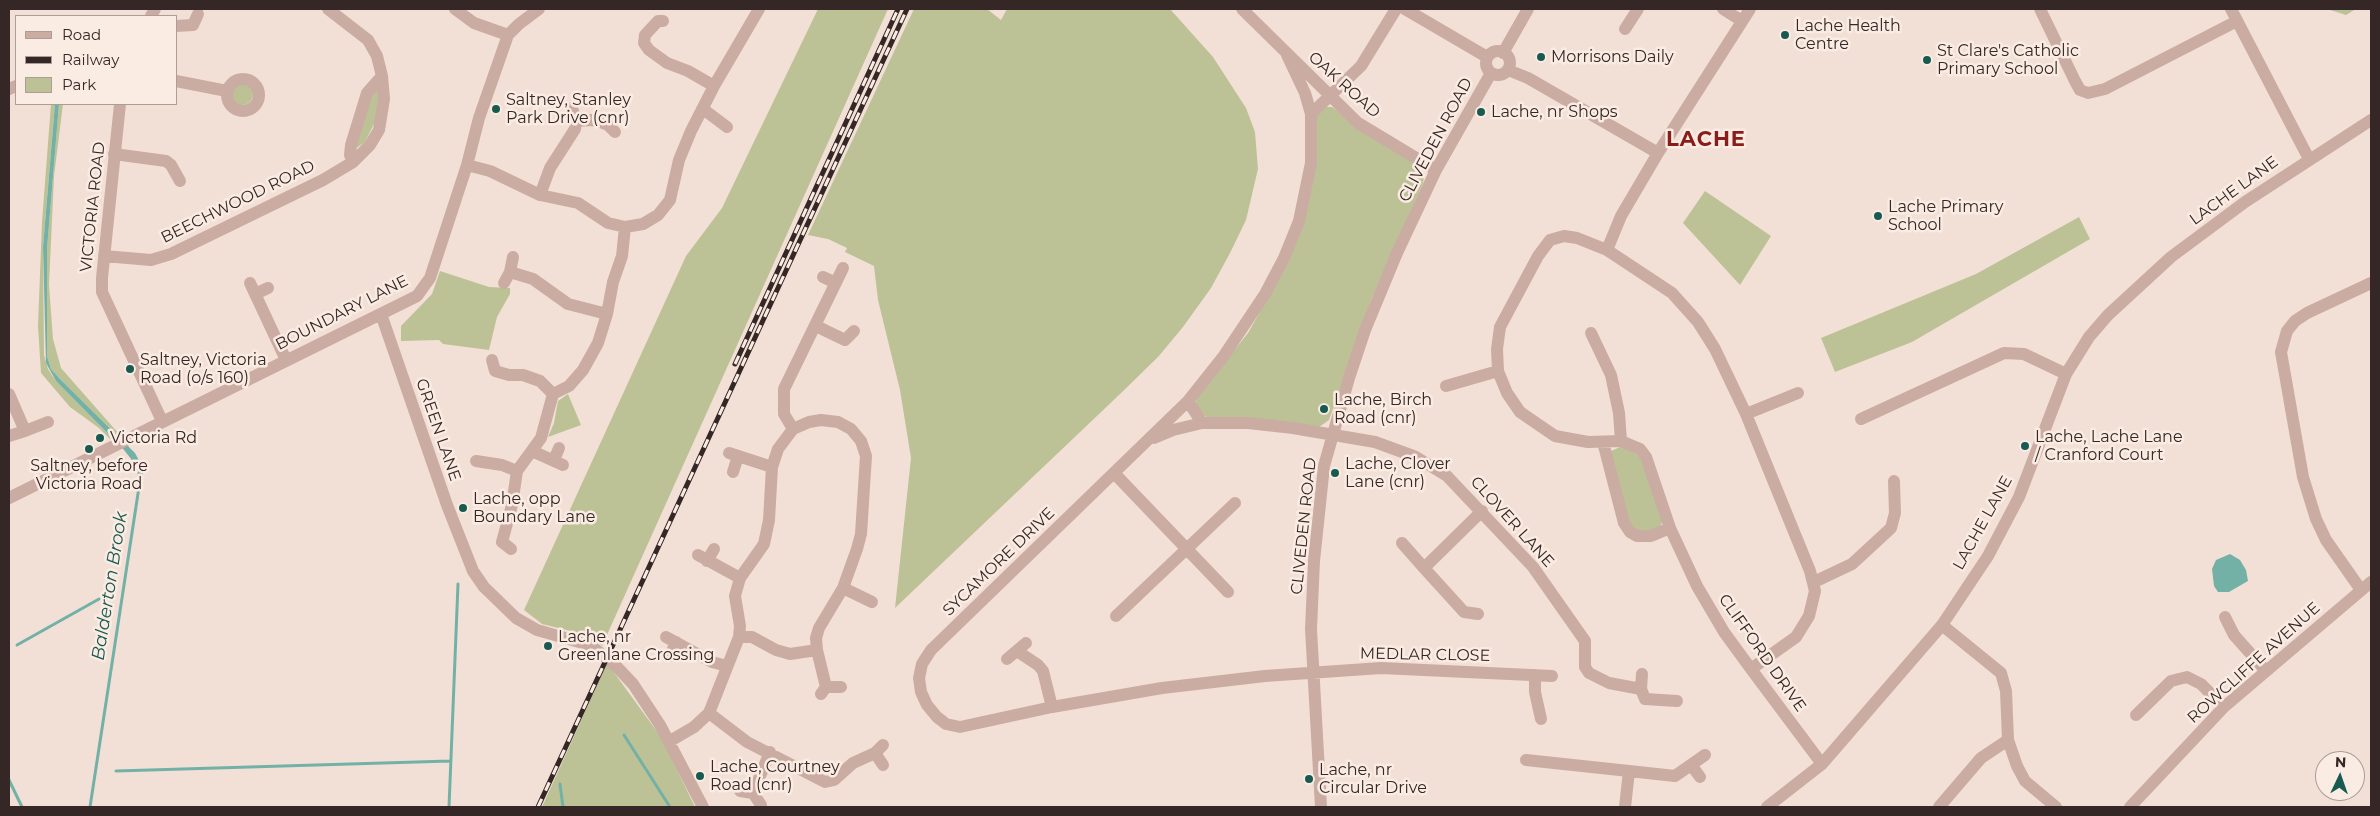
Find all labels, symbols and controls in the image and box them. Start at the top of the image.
legend [15,15,178,105]
place label: Lache Health Centre [1795,16,1901,54]
text: Road [62,25,101,44]
marker: Lache Health Centre [1779,29,1791,41]
place label: St Clare's Catholic Primary School [1937,41,2079,79]
place label: Morrisons Daily [1551,47,1674,67]
street label: OAK ROAD [1304,48,1384,122]
text: Railway [62,50,119,69]
marker: Morrisons Daily [1535,51,1547,63]
marker: St Clare's Catholic Primary School [1921,54,1933,66]
text: Park [62,75,96,94]
street label: CLIVEDEN ROAD [1395,75,1477,205]
place label: Saltney, Stanley Park Drive (cnr) [506,90,631,128]
place label: Lache, nr Shops [1491,102,1618,122]
marker: Saltney, Stanley Park Drive (cnr) [490,103,502,115]
marker: Lache, nr Shops [1475,106,1487,118]
district label: LACHE [1665,127,1747,153]
street label: VICTORIA ROAD [77,141,109,273]
street label: LACHE LANE [2186,152,2282,230]
street label: BEECHWOOD ROAD [158,156,318,248]
place label: Lache Primary School [1888,197,2004,235]
marker: Lache Primary School [1872,210,1884,222]
street label: BOUNDARY LANE [273,271,411,355]
place label: Saltney, Victoria Road (o/s 160) [140,350,267,388]
marker: Saltney, Victoria Road (o/s 160) [124,363,136,375]
street label: GREEN LANE [411,376,465,484]
place label: Lache, Birch Road (cnr) [1334,390,1432,428]
marker: Lache, Birch Road (cnr) [1318,403,1330,415]
place label: Lache, Lache Lane / Cranford Court [2035,427,2183,465]
place label: Victoria Rd [110,428,197,448]
marker: Victoria Rd [94,432,106,444]
marker: Lache, Lache Lane / Cranford Court [2019,440,2031,452]
marker: Saltney, before Victoria Road [83,443,95,455]
place label: Lache, Clover Lane (cnr) [1345,454,1451,492]
place label: Saltney, before Victoria Road [30,456,148,494]
street label: CLIVEDEN ROAD [1287,457,1321,595]
marker: Lache, Clover Lane (cnr) [1329,467,1341,479]
street label: CLOVER LANE [1466,473,1558,571]
street label: LACHE LANE [1949,473,2017,573]
place label: Lache, opp Boundary Lane [473,489,595,527]
marker: Lache, opp Boundary Lane [457,502,469,514]
street label: SYCAMORE DRIVE [939,504,1059,620]
water label: Balderton Brook [88,510,132,662]
street label: CLIFFORD DRIVE [1714,591,1810,715]
street label: ROWCLIFFE AVENUE [2184,598,2324,728]
place label: Lache, nr Greenlane Crossing [558,627,714,665]
marker: Lache, nr Greenlane Crossing [542,640,554,652]
street label: MEDLAR CLOSE [1360,644,1490,666]
north arrow [2315,751,2365,801]
text: N [2335,753,2347,771]
place label: Lache, Courtney Road (cnr) [710,757,840,795]
place label: Lache, nr Circular Drive [1319,760,1427,798]
marker: Lache, Courtney Road (cnr) [694,770,706,782]
marker: Lache, nr Circular Drive [1303,773,1315,785]

